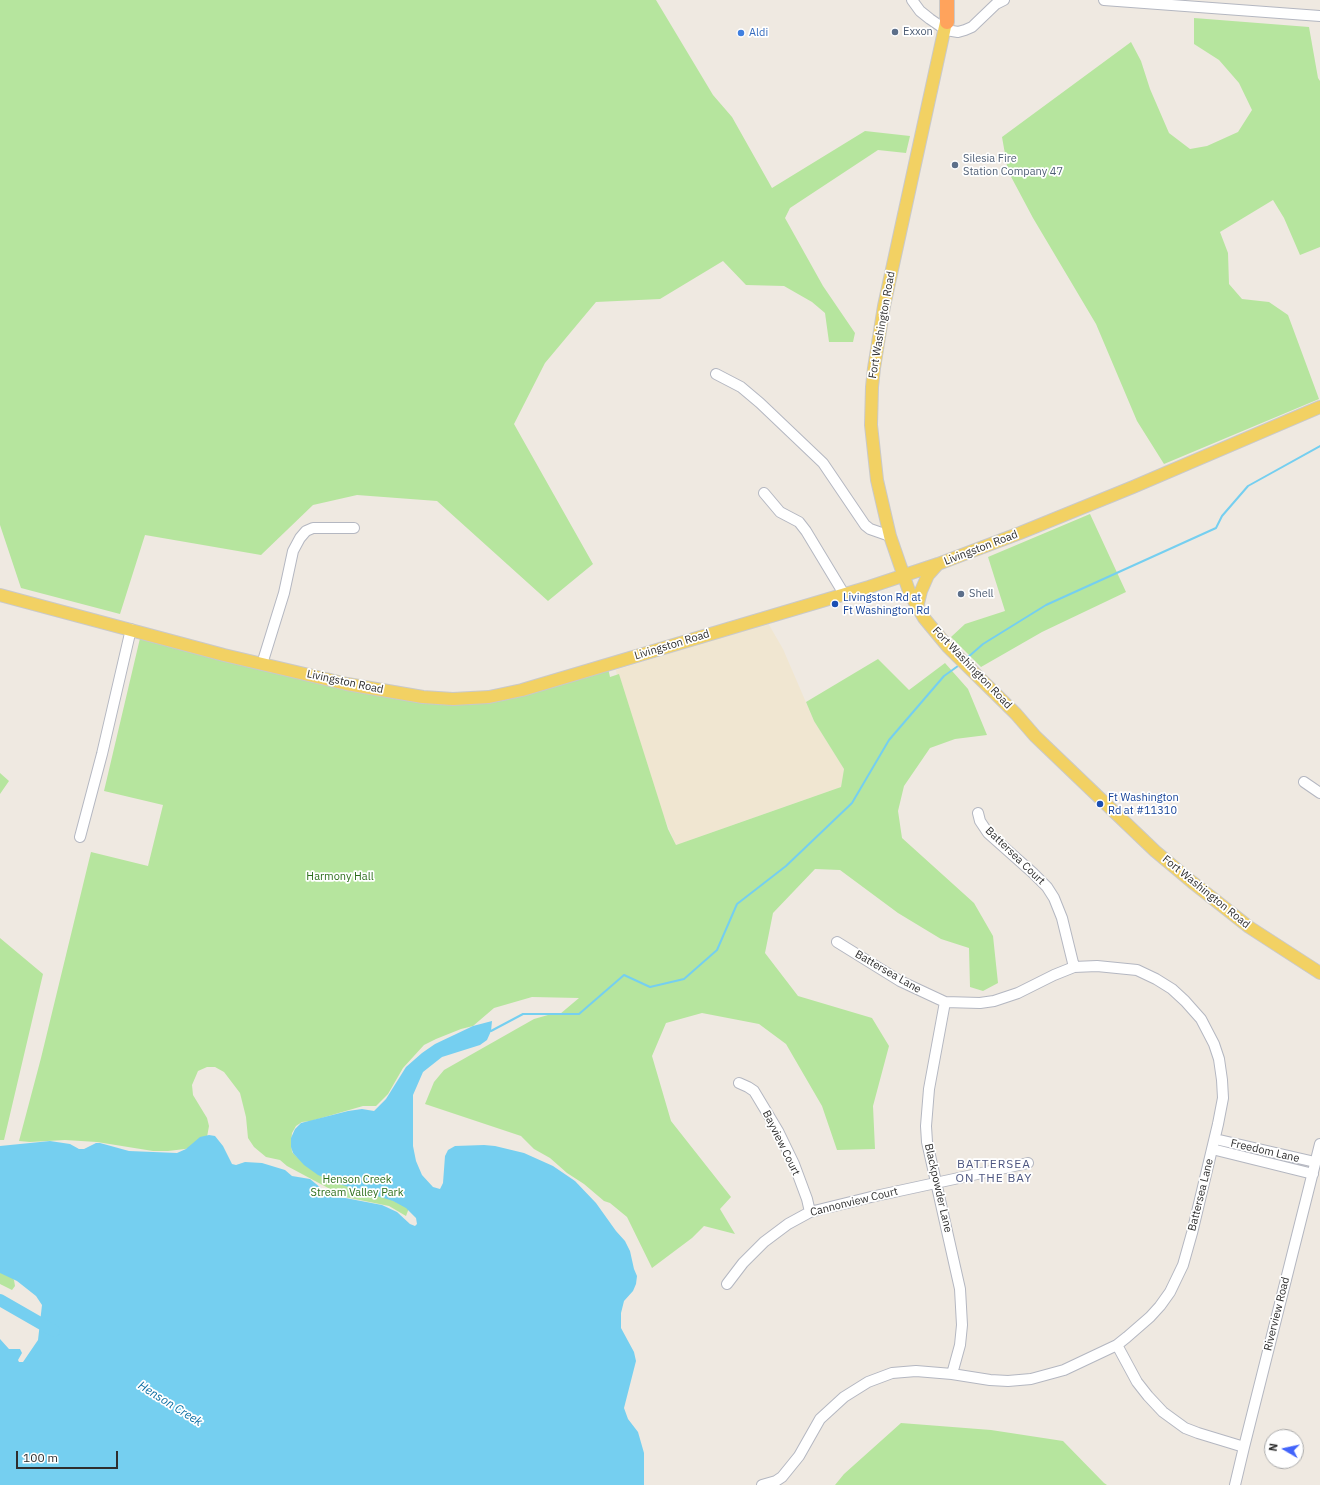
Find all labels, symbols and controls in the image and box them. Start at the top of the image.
place label: Exxon [903,25,933,39]
place label: Aldi [749,26,768,40]
marker: Exxon [890,27,900,37]
marker: Aldi [736,28,746,38]
place label: Silesia Fire Station Company 47 [963,152,1063,178]
marker: Silesia Fire Station Company 47 [950,160,960,170]
street label: Fort Washington Road [866,270,898,380]
street label: Livingston Road [942,528,1020,568]
place label: Shell [969,587,994,601]
marker: Shell [956,589,966,599]
place label: Livingston Rd at Ft Washington Rd [843,591,930,617]
marker: Livingston Rd at Ft Washington Rd [830,599,840,609]
street label: Fort Washington Road [930,624,1014,712]
street label: Livingston Road [633,627,711,663]
street label: Livingston Road [306,667,384,697]
place label: Ft Washington Rd at #11310 [1108,791,1179,817]
marker: Ft Washington Rd at #11310 [1095,799,1105,809]
street label: Battersea Court [982,824,1048,888]
street label: Fort Washington Road [1160,853,1252,931]
park label: Harmony Hall [306,870,374,884]
street label: Battersea Lane [853,948,923,996]
street label: Bayview Court [760,1108,802,1178]
street label: Freedom Lane [1229,1137,1301,1165]
street label: Blackpowder Lane [921,1142,955,1234]
street label: Battersea Lane [1186,1157,1216,1233]
district label: BATTERSEA ON THE BAY [956,1158,1032,1186]
park label: Henson Creek Stream Valley Park [311,1173,403,1199]
street label: Cannonview Court [809,1185,899,1219]
street label: Riverview Road [1261,1276,1293,1352]
water label: Henson Creek [135,1379,205,1429]
north arrow [1264,1429,1304,1469]
text: N [1266,1442,1281,1452]
scale bar [18,1443,120,1469]
text: 100 m [23,1450,58,1465]

